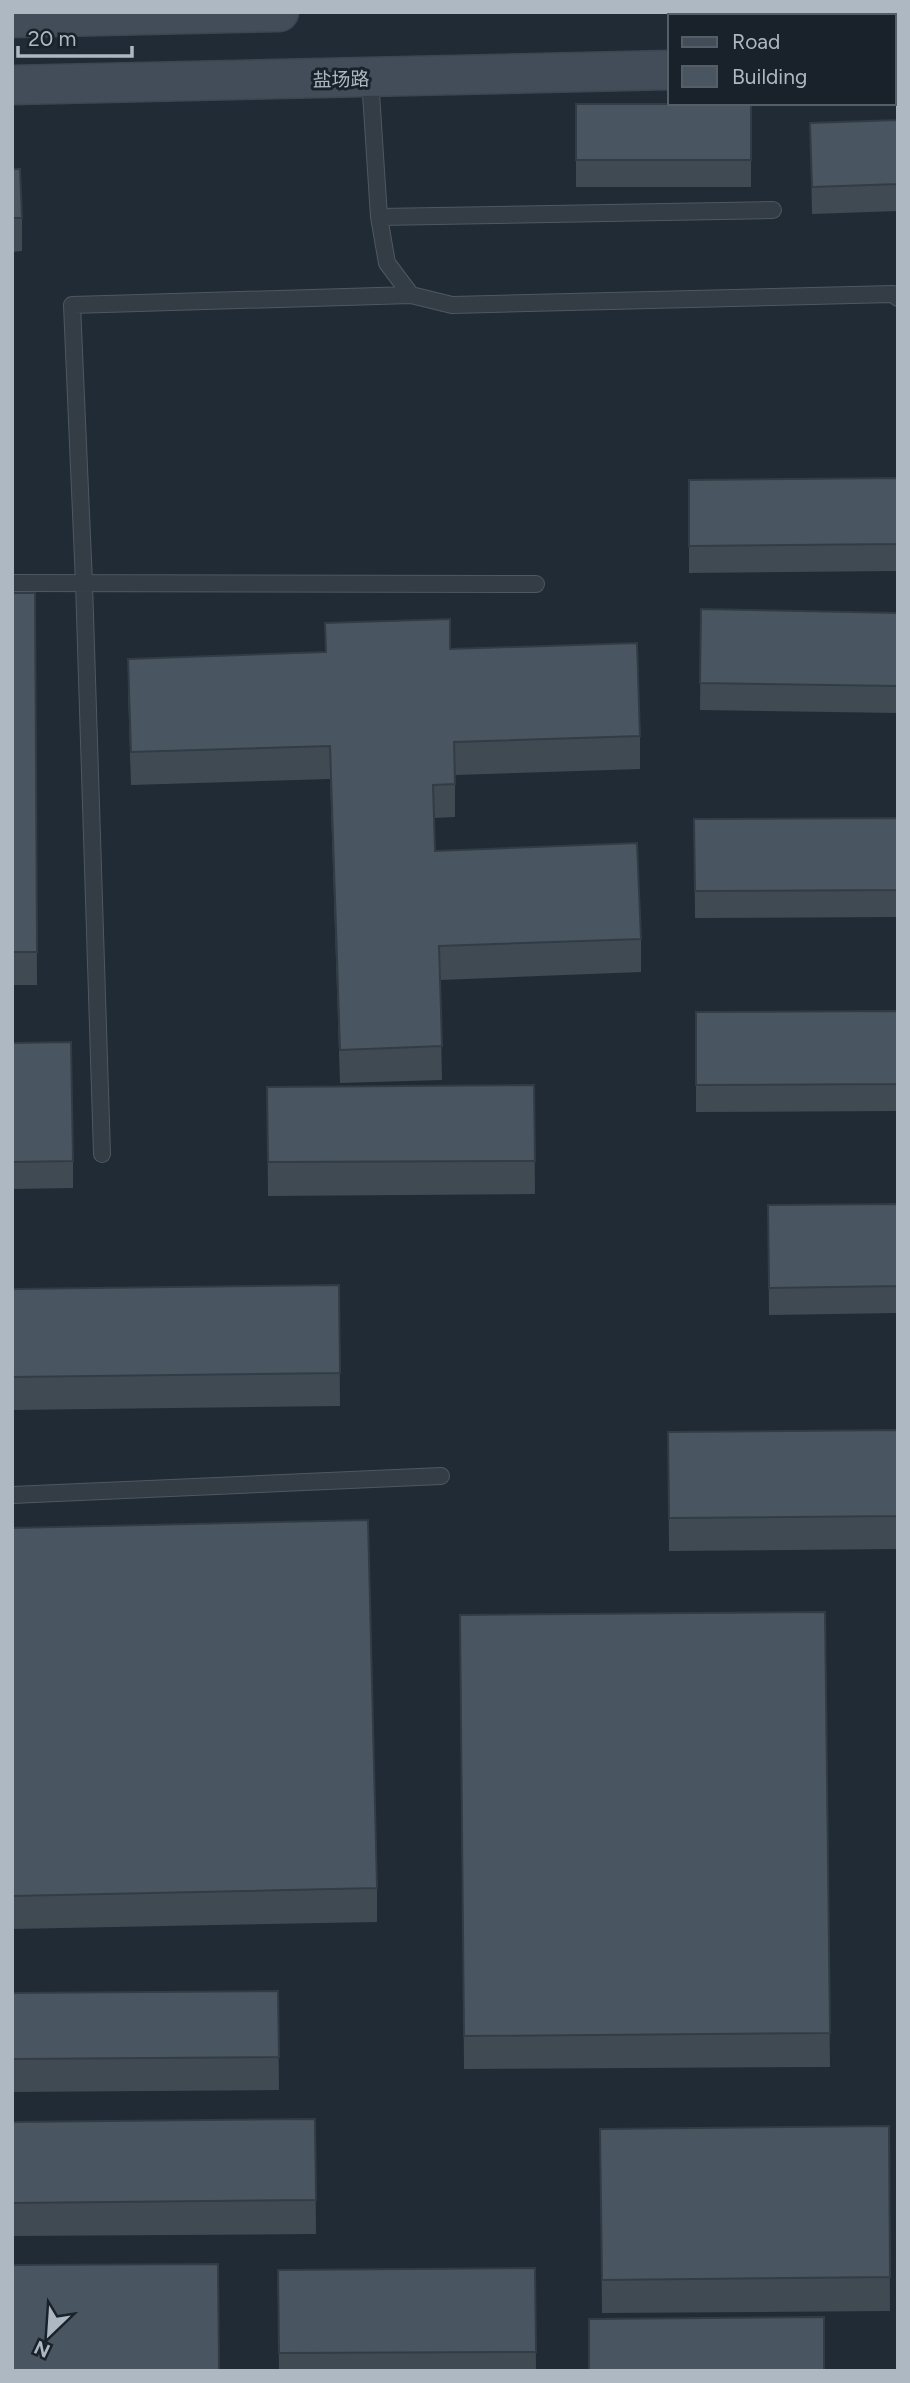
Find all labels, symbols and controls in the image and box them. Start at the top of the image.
scale bar [18,14,131,58]
legend [668,14,896,105]
text: 20 m [28,26,76,51]
text: Road [732,29,780,54]
text: Building [732,64,807,89]
street label: 盐场路 [312,68,370,91]
north arrow [14,2299,84,2369]
text: N [31,2335,54,2362]

